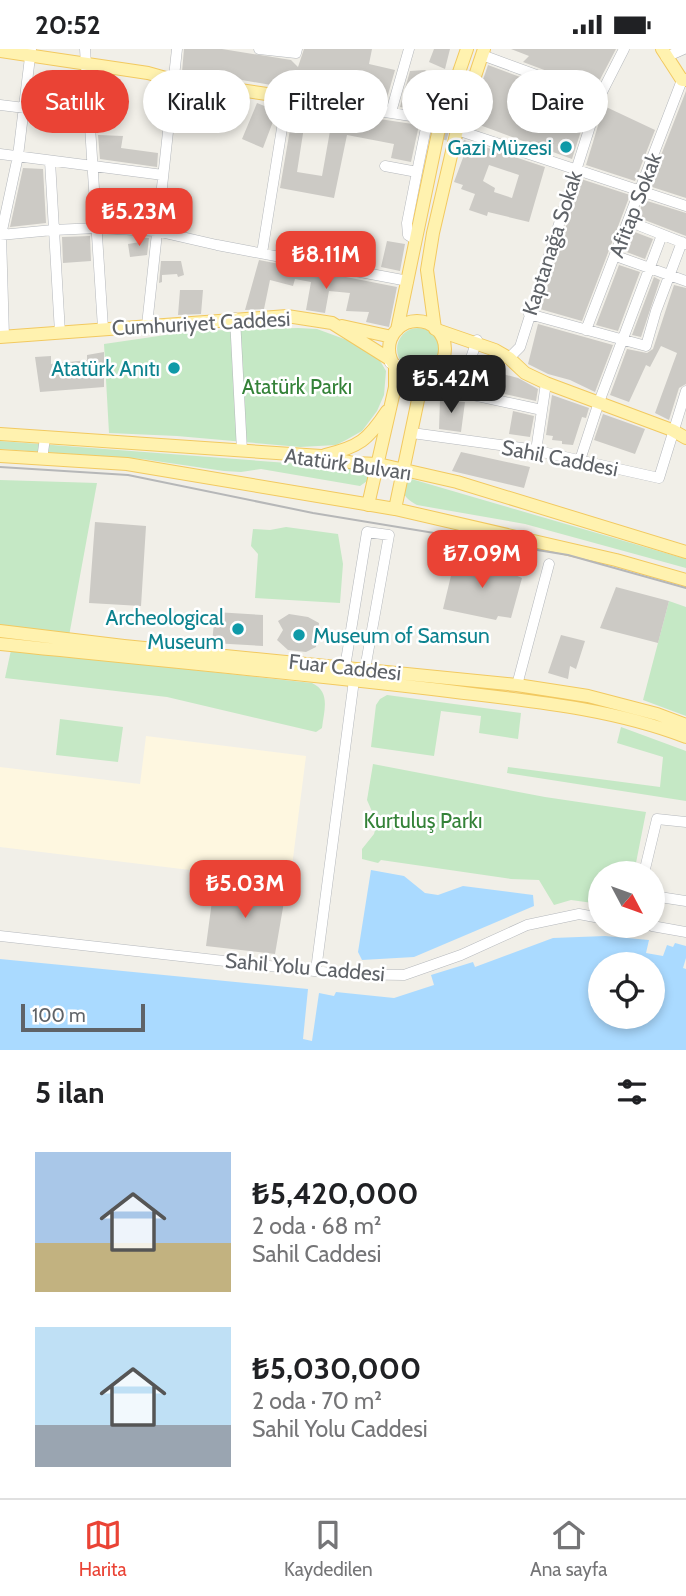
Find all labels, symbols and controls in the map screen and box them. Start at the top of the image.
text: 20:52 [35,9,101,41]
chip: Satılık [21,70,129,133]
chip: Kiralık [143,70,250,133]
chip: Filtreler [264,70,388,133]
chip: Yeni [402,70,493,133]
chip: Daire [507,70,608,133]
place label: Gazi Müzesi [447,135,552,160]
marker: Gazi Müzesi [558,139,574,155]
street label: Afitap Sokak [604,149,667,261]
street label: Kaptanağa Sokak [517,167,587,318]
pin: ₺5.23M [82,189,196,248]
text: ₺5.23M [102,197,176,225]
pin: ₺8.11M [269,231,383,291]
text: ₺8.11M [292,240,360,268]
street label: Cumhuriyet Caddesi [111,306,291,340]
pin: ₺5.42M [394,355,508,415]
place label: Atatürk Anıtı [51,356,160,381]
marker: Atatürk Anıtı [166,360,182,376]
text: ₺5.42M [413,364,489,392]
park label: Atatürk Parkı [242,374,352,399]
street label: Sahil Caddesi [500,434,620,482]
street label: Atatürk Bulvarı [283,443,413,485]
pin: ₺7.09M [425,531,539,590]
text: ₺7.09M [443,539,521,567]
place label: Archeological Museum [106,605,224,654]
marker: Archeological Museum [230,621,246,637]
place label: Museum of Samsun [313,623,490,648]
marker: Museum of Samsun [291,627,307,643]
street label: Fuar Caddesi [288,649,402,685]
park label: Kurtuluş Parkı [364,808,482,833]
pin: ₺5.03M [188,861,302,920]
north arrow [588,861,665,938]
map controls [588,861,665,1029]
text: ₺5.03M [206,869,284,897]
street label: Sahil Yolu Caddesi [224,948,386,986]
button: locate [588,952,665,1029]
scale bar [21,1001,145,1033]
text: 100 m [32,1004,86,1027]
icon: filters [613,1073,651,1111]
text: 5 ilan [35,1074,104,1111]
text: ₺5,420,000 [252,1175,419,1212]
icon: home [91,1180,175,1264]
text: 2 oda · 68 m² [252,1212,382,1240]
text: Sahil Caddesi [252,1240,381,1268]
text: ₺5,030,000 [252,1350,421,1387]
icon: home [91,1355,175,1439]
text: 2 oda · 70 m² [252,1387,382,1415]
text: Sahil Yolu Caddesi [252,1415,428,1443]
tab: Harita [79,1516,127,1581]
tab: Kaydedilen [284,1516,373,1581]
tab: Ana sayfa [530,1516,607,1581]

